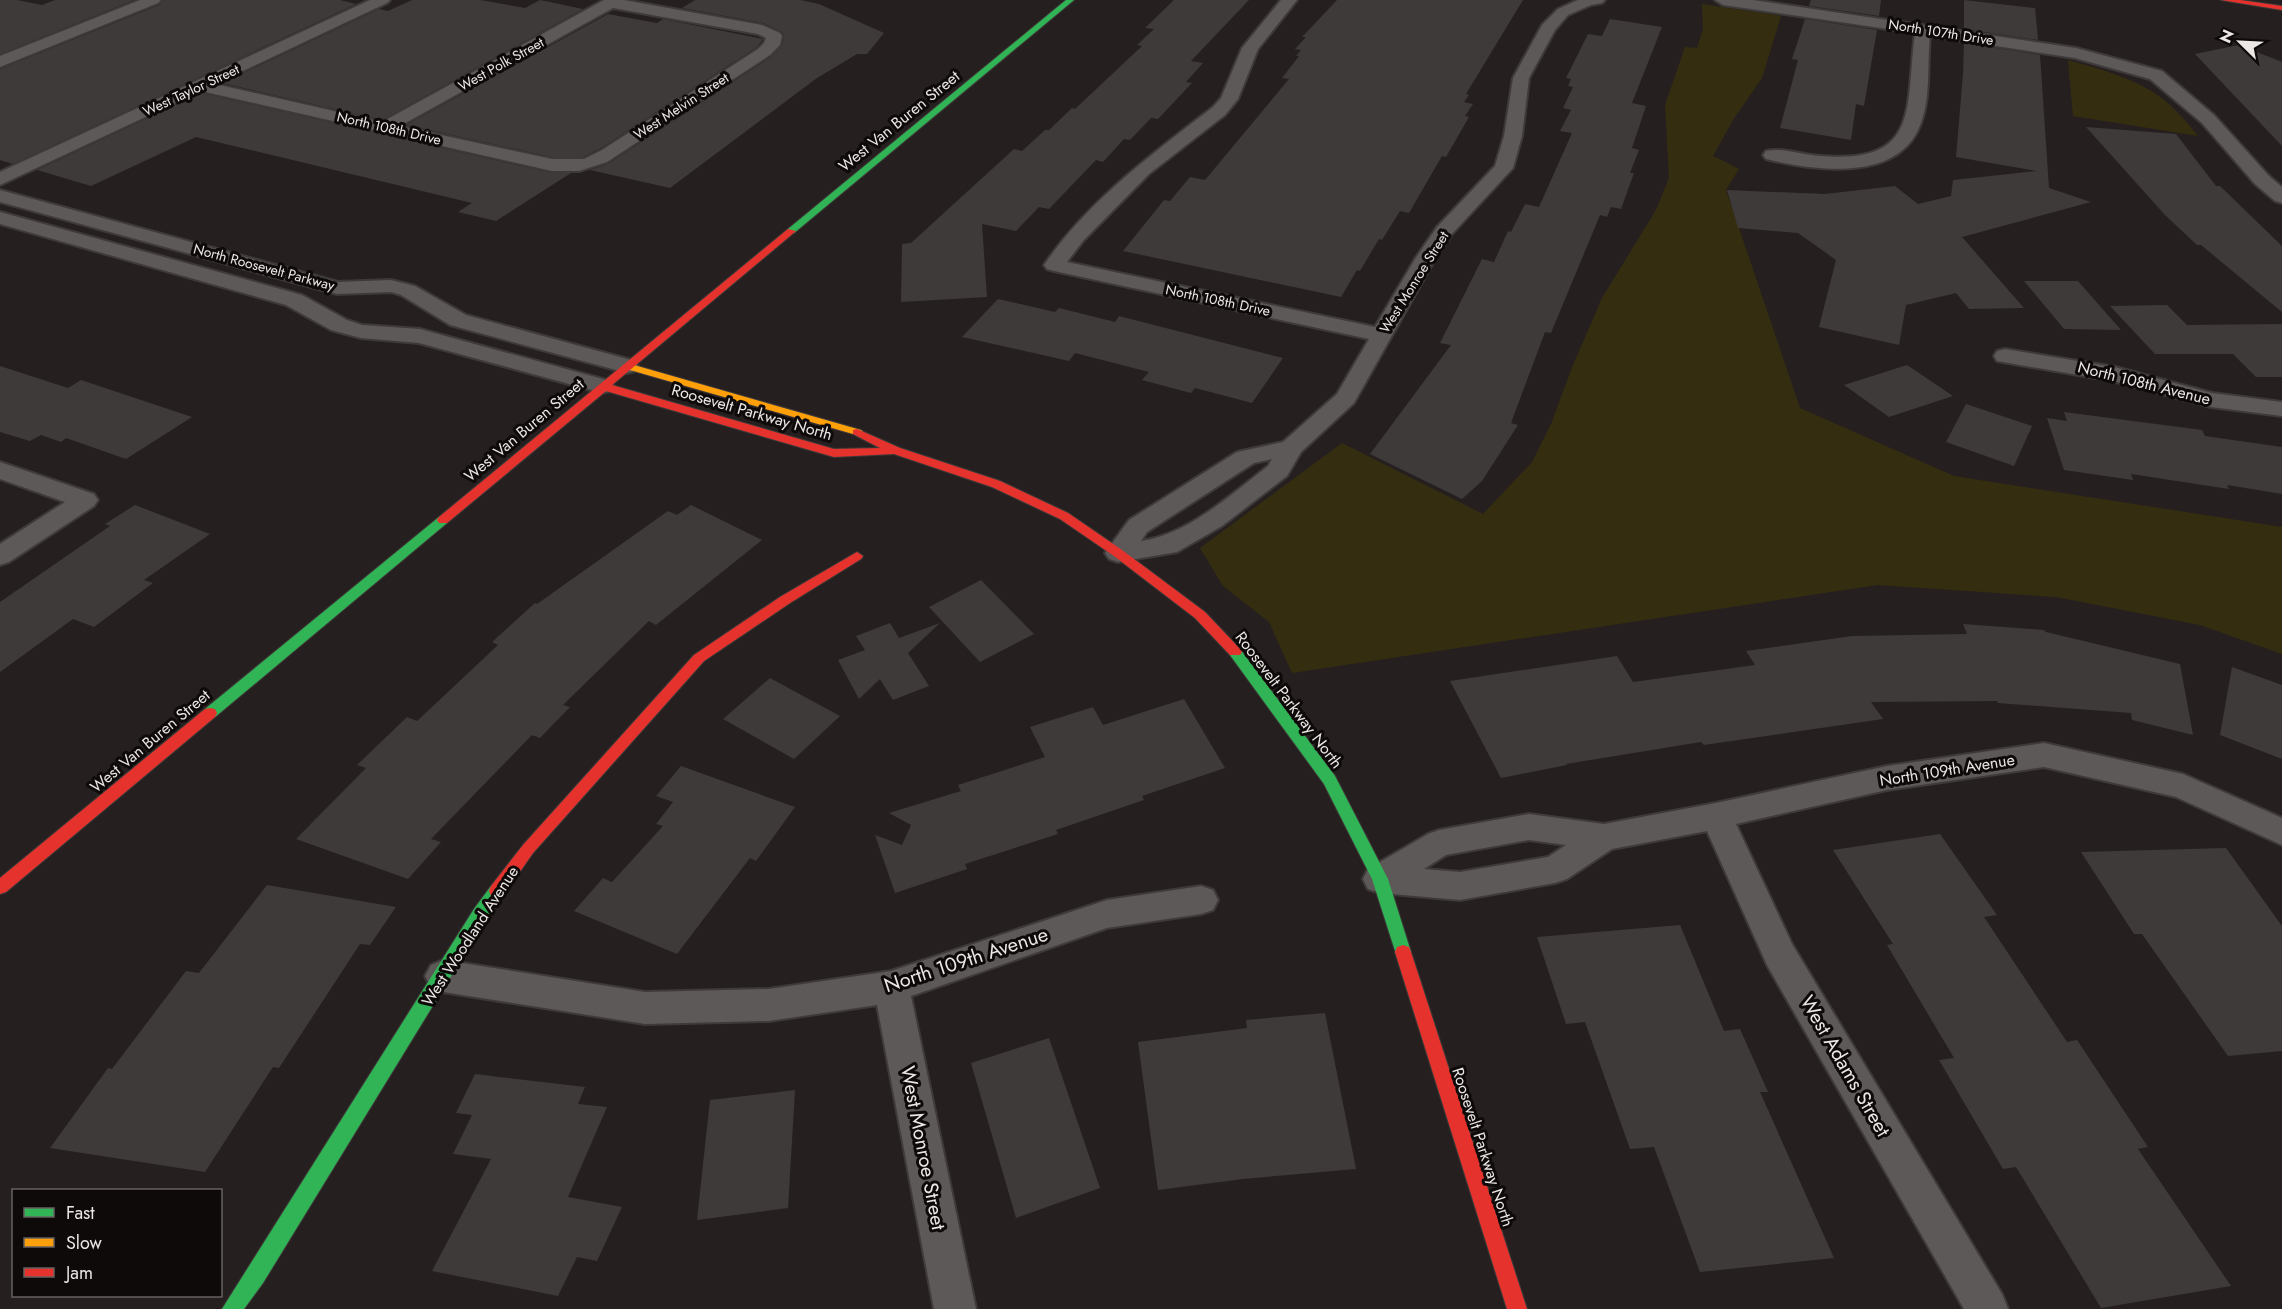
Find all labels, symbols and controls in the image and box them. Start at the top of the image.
north arrow [2210,12,2270,72]
street label: North 107th Drive [1887,14,1995,50]
text: N [2214,26,2240,47]
street label: West Polk Street [455,32,548,96]
street label: West Taylor Street [139,59,243,121]
street label: West Van Buren Street [834,65,965,177]
street label: West Melvin Street [630,67,733,144]
street label: North 108th Drive [335,106,443,150]
street label: West Monroe Street [1375,227,1454,337]
street label: North Roosevelt Parkway [191,239,338,296]
street label: North 108th Drive [1164,279,1272,321]
street label: North 108th Avenue [2075,355,2213,411]
street label: West Van Buren Street [459,373,589,487]
street label: Roosevelt Parkway North [669,378,835,446]
street label: Roosevelt Parkway North [1230,627,1348,773]
street label: West Van Buren Street [85,684,215,798]
street label: North 109th Avenue [1878,748,2016,792]
street label: West Woodland Avenue [416,862,524,1010]
street label: North 109th Avenue [880,920,1052,1000]
street label: West Adams Street [1793,990,1897,1142]
street label: West Monroe Street [893,1064,953,1233]
street label: Roosevelt Parkway North [1446,1064,1520,1230]
legend [12,1189,222,1297]
text: Fast [66,1200,95,1226]
text: Slow [66,1230,103,1256]
text: Jam [64,1260,93,1286]

